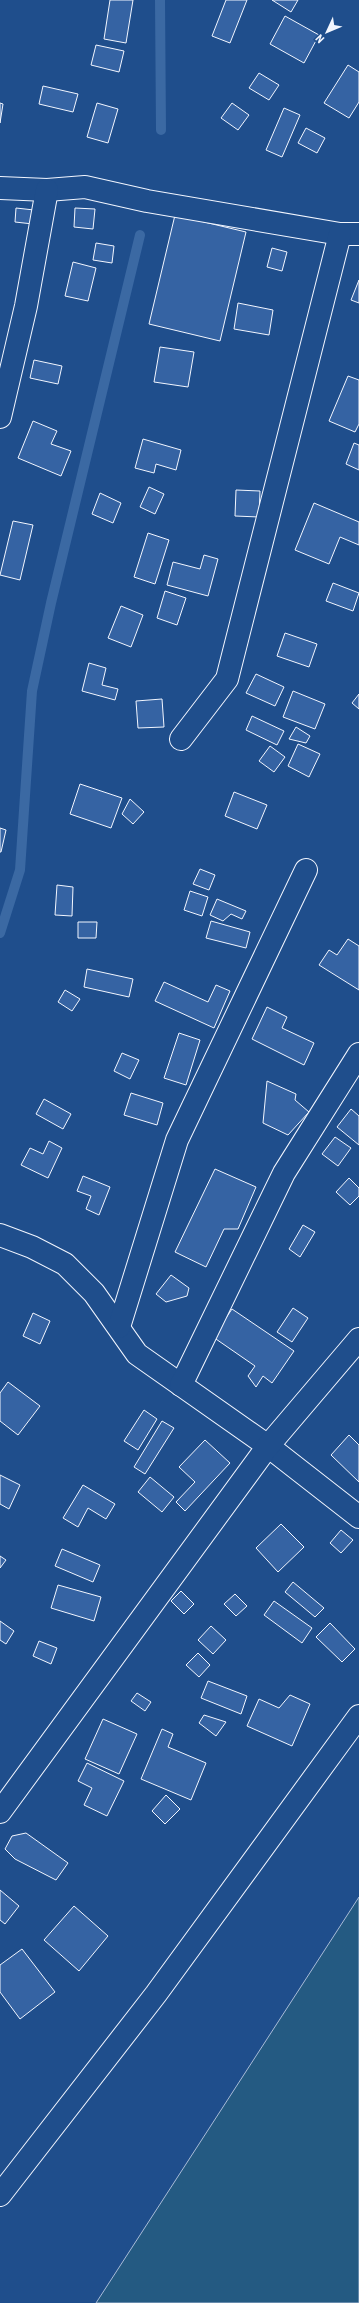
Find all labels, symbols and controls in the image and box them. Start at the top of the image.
north arrow [307,12,347,52]
text: N [313,31,327,46]

